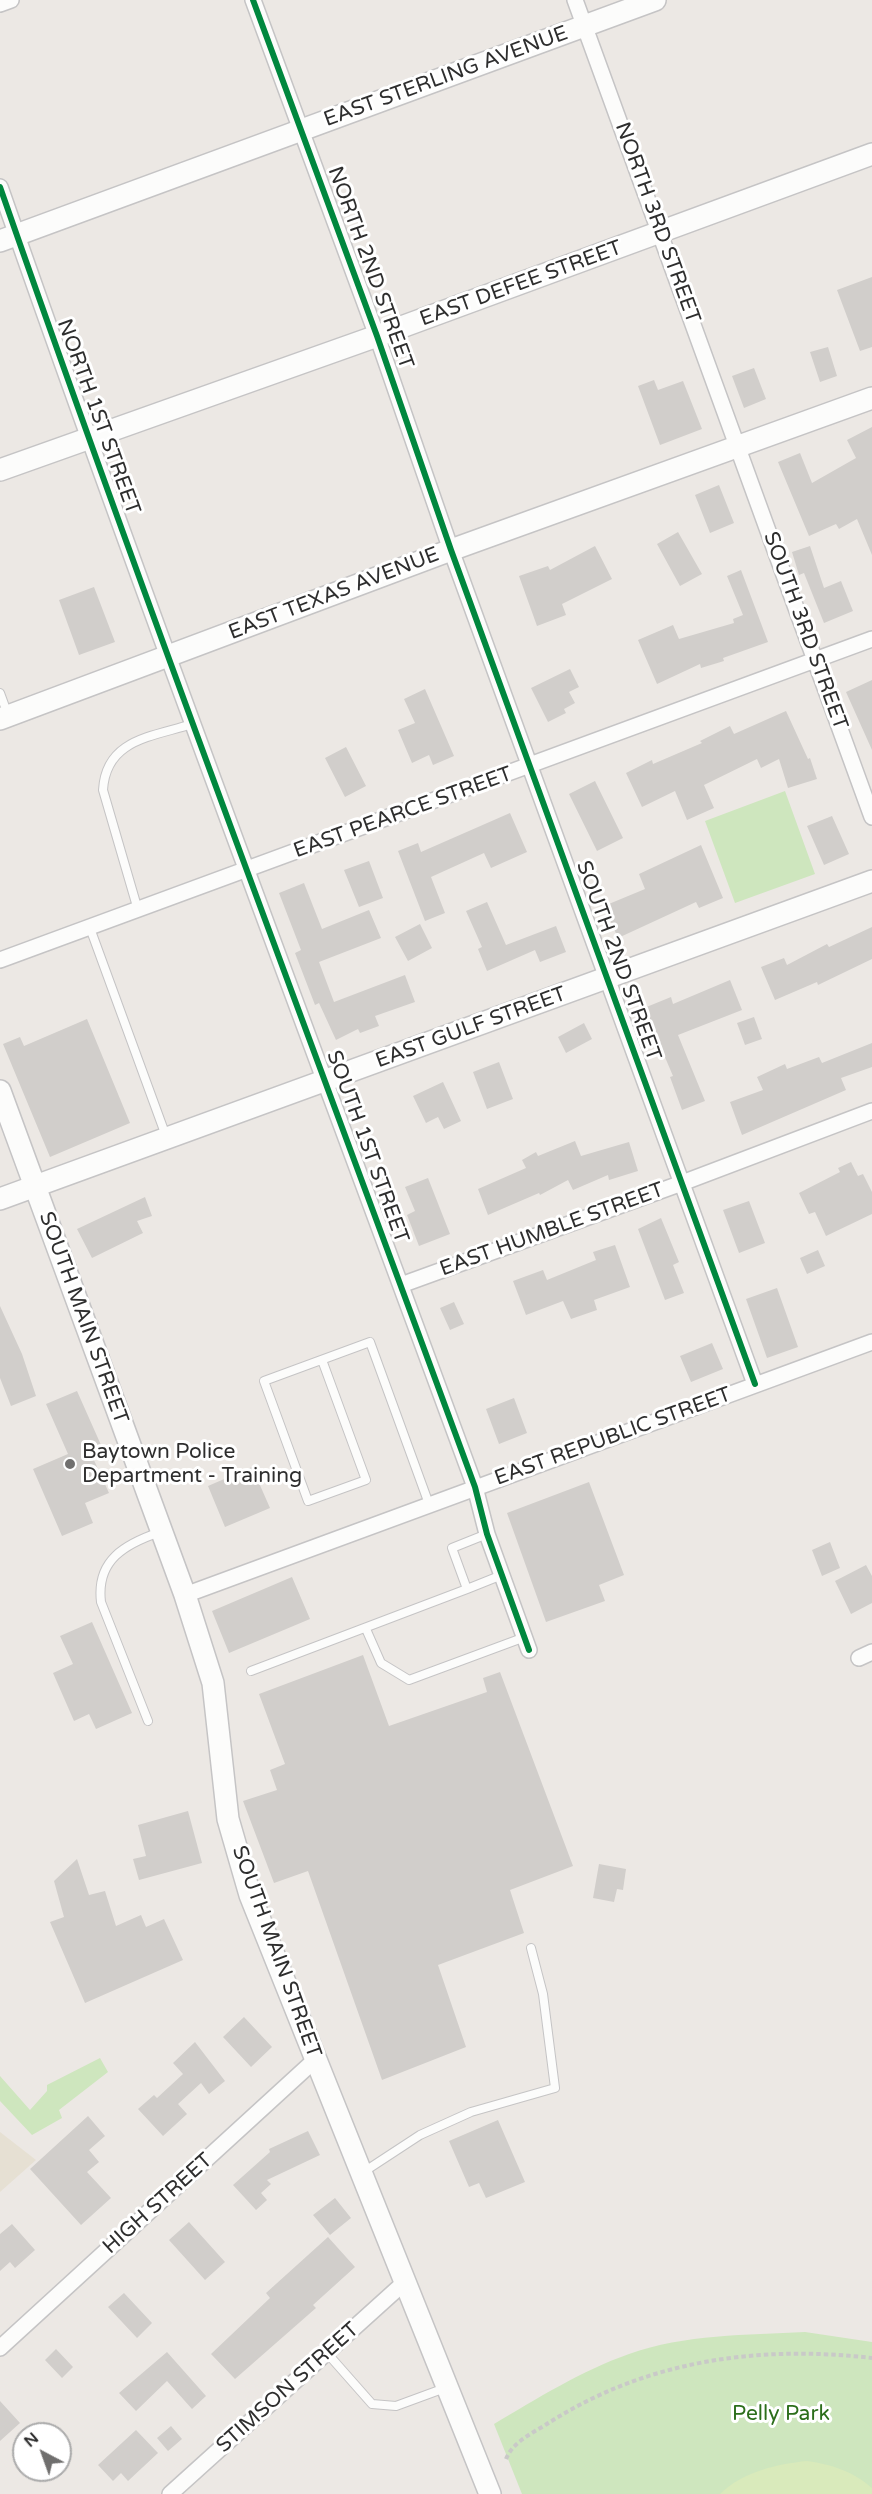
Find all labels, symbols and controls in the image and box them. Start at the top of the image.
street label: EAST STERLING AVENUE [320,21,572,133]
street label: NORTH 3RD STREET [609,119,705,327]
street label: NORTH 2ND STREET [322,163,418,373]
street label: EAST DEFEE STREET [417,236,625,332]
street label: NORTH 1ST STREET [51,316,145,518]
street label: SOUTH 3RD STREET [757,529,853,733]
street label: EAST TEXAS AVENUE [225,542,443,646]
street label: EAST PEARCE STREET [290,762,516,864]
street label: SOUTH 2ND STREET [570,858,666,1064]
street label: EAST GULF STREET [372,982,570,1074]
street label: SOUTH 1ST STREET [320,1047,414,1247]
street label: EAST HUMBLE STREET [437,1178,667,1282]
street label: SOUTH MAIN STREET [33,1209,133,1427]
street label: EAST REPUBLIC STREET [491,1382,735,1492]
place label: Baytown Police Department - Training [82,1439,302,1489]
marker: Baytown Police Department - Training [63,1457,77,1471]
street label: SOUTH MAIN STREET [226,1843,326,2061]
street label: HIGH STREET [98,2148,218,2260]
street label: STIMSON STREET [212,2317,364,2459]
park label: Pelly Park [732,2401,830,2427]
north arrow [12,2422,72,2482]
text: N [20,2428,43,2452]

